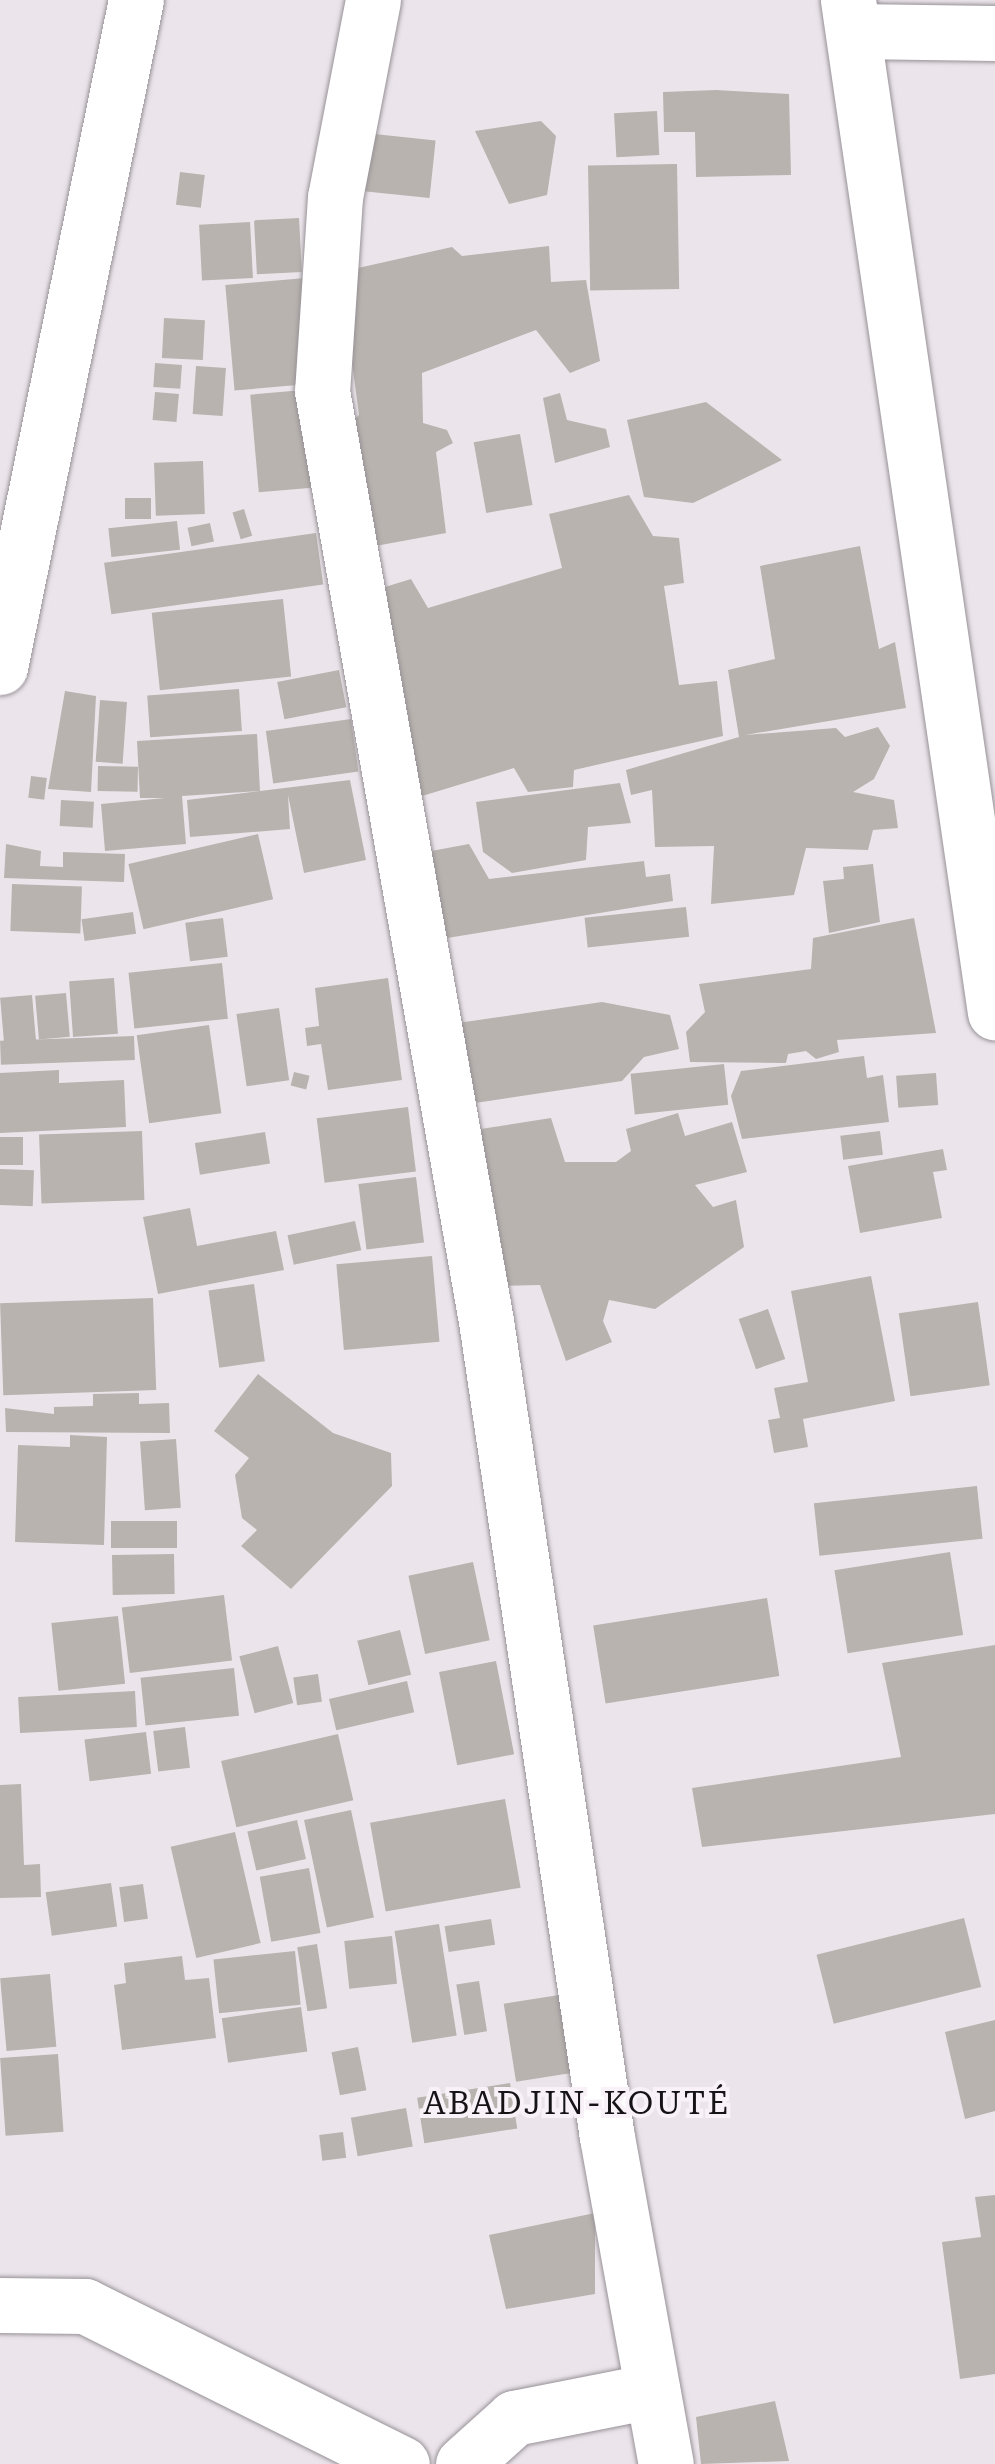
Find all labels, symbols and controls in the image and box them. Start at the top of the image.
district label: ABADJIN-KOUTÉ [423,2084,731,2122]

